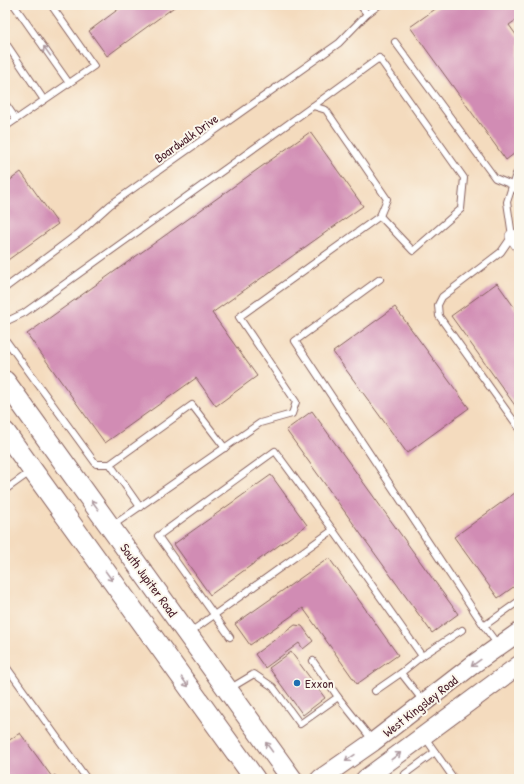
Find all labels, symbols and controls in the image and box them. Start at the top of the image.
one-way arrow [43,46,51,57]
street label: Boardwalk Drive [150,109,222,167]
one-way arrow [91,500,99,511]
street label: South Jupiter Road [116,540,182,620]
one-way arrow [105,571,113,582]
one-way arrow [471,659,482,667]
street label: West Kingsley Road [379,671,461,741]
place label: Exxon [305,674,334,692]
one-way arrow [181,676,189,687]
marker: Exxon [292,678,302,688]
one-way arrow [265,742,273,753]
one-way arrow [390,751,401,760]
one-way arrow [345,754,356,762]

